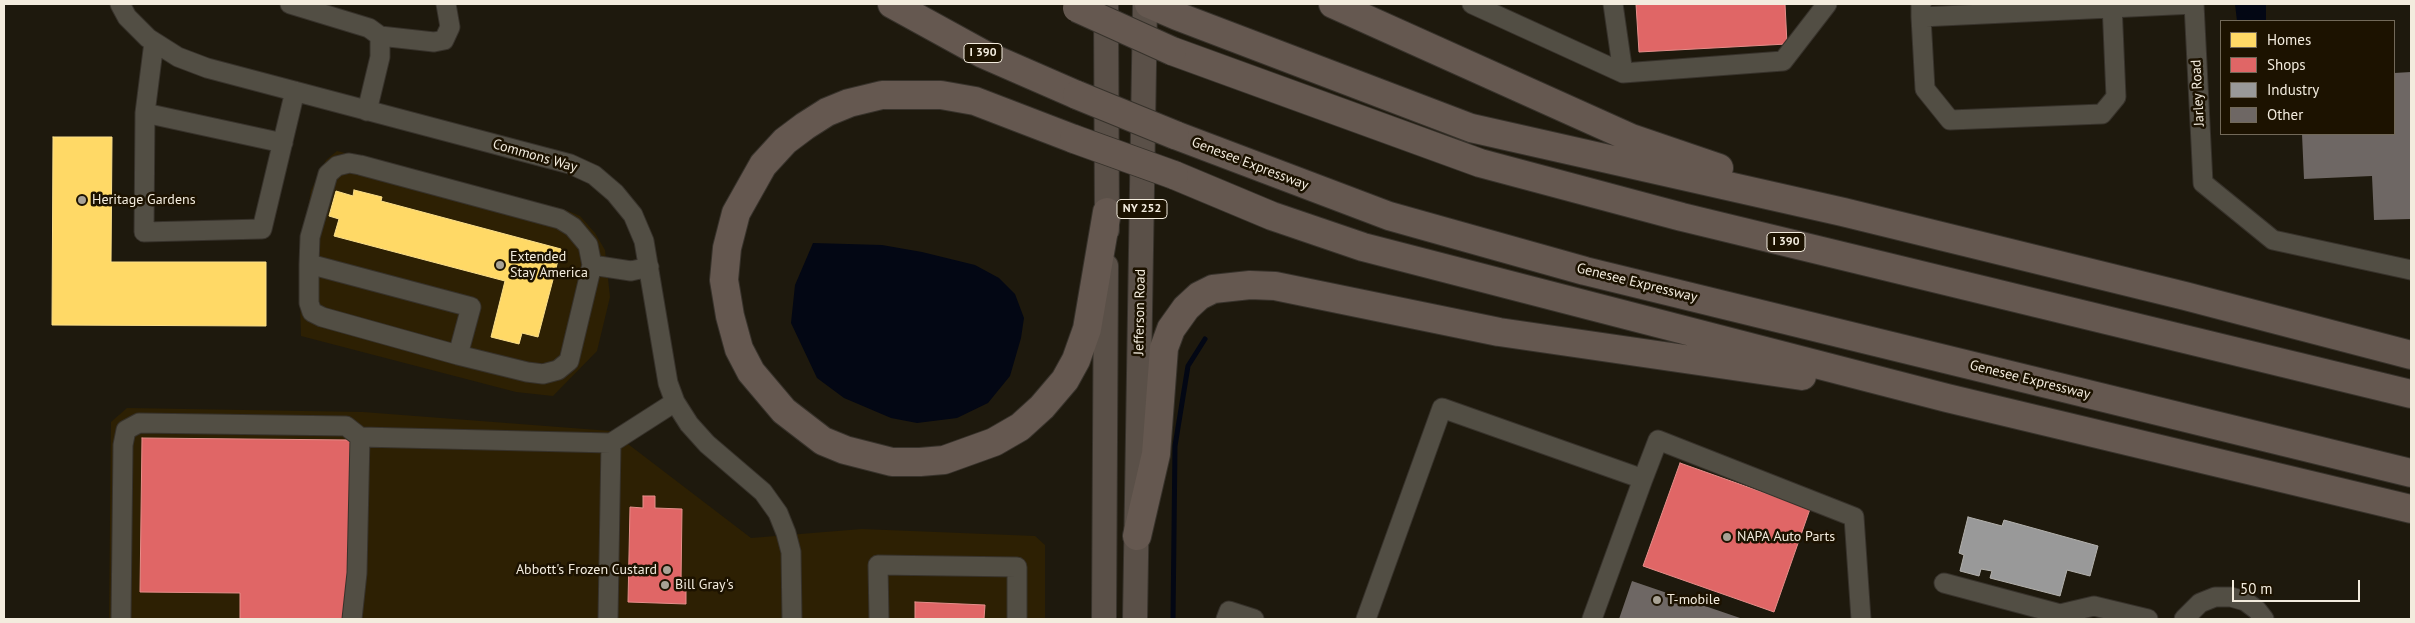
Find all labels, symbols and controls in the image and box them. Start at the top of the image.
legend [2220,20,2395,135]
text: Homes [2267,30,2311,49]
road number: I 390 [964,44,1002,62]
text: Shops [2267,55,2306,74]
street label: Jarley Road [2188,59,2208,127]
text: Industry [2267,80,2319,99]
text: Other [2267,105,2303,124]
street label: Genesee Expressway [1189,134,1311,194]
street label: Commons Way [491,136,579,176]
place label: Heritage Gardens [92,192,196,208]
marker: Heritage Gardens [76,194,88,206]
road number: NY 252 [1117,200,1167,218]
road number: I 390 [1767,232,1805,252]
place label: Extended Stay America [510,249,588,282]
marker: Extended Stay America [494,259,506,271]
street label: Genesee Expressway [1575,260,1699,306]
street label: Jefferson Road [1131,269,1149,355]
street label: Genesee Expressway [1968,357,2092,403]
place label: NAPA Auto Parts [1737,529,1835,545]
marker: NAPA Auto Parts [1721,531,1733,543]
place label: Abbott's Frozen Custard [516,562,657,578]
marker: Abbott's Frozen Custard [661,564,673,576]
scale bar [2235,570,2362,602]
place label: Bill Gray's [675,577,734,593]
marker: Bill Gray's [659,579,671,591]
text: 50 m [2240,579,2273,598]
place label: T-mobile [1667,592,1720,608]
marker: T-mobile [1651,594,1663,606]

